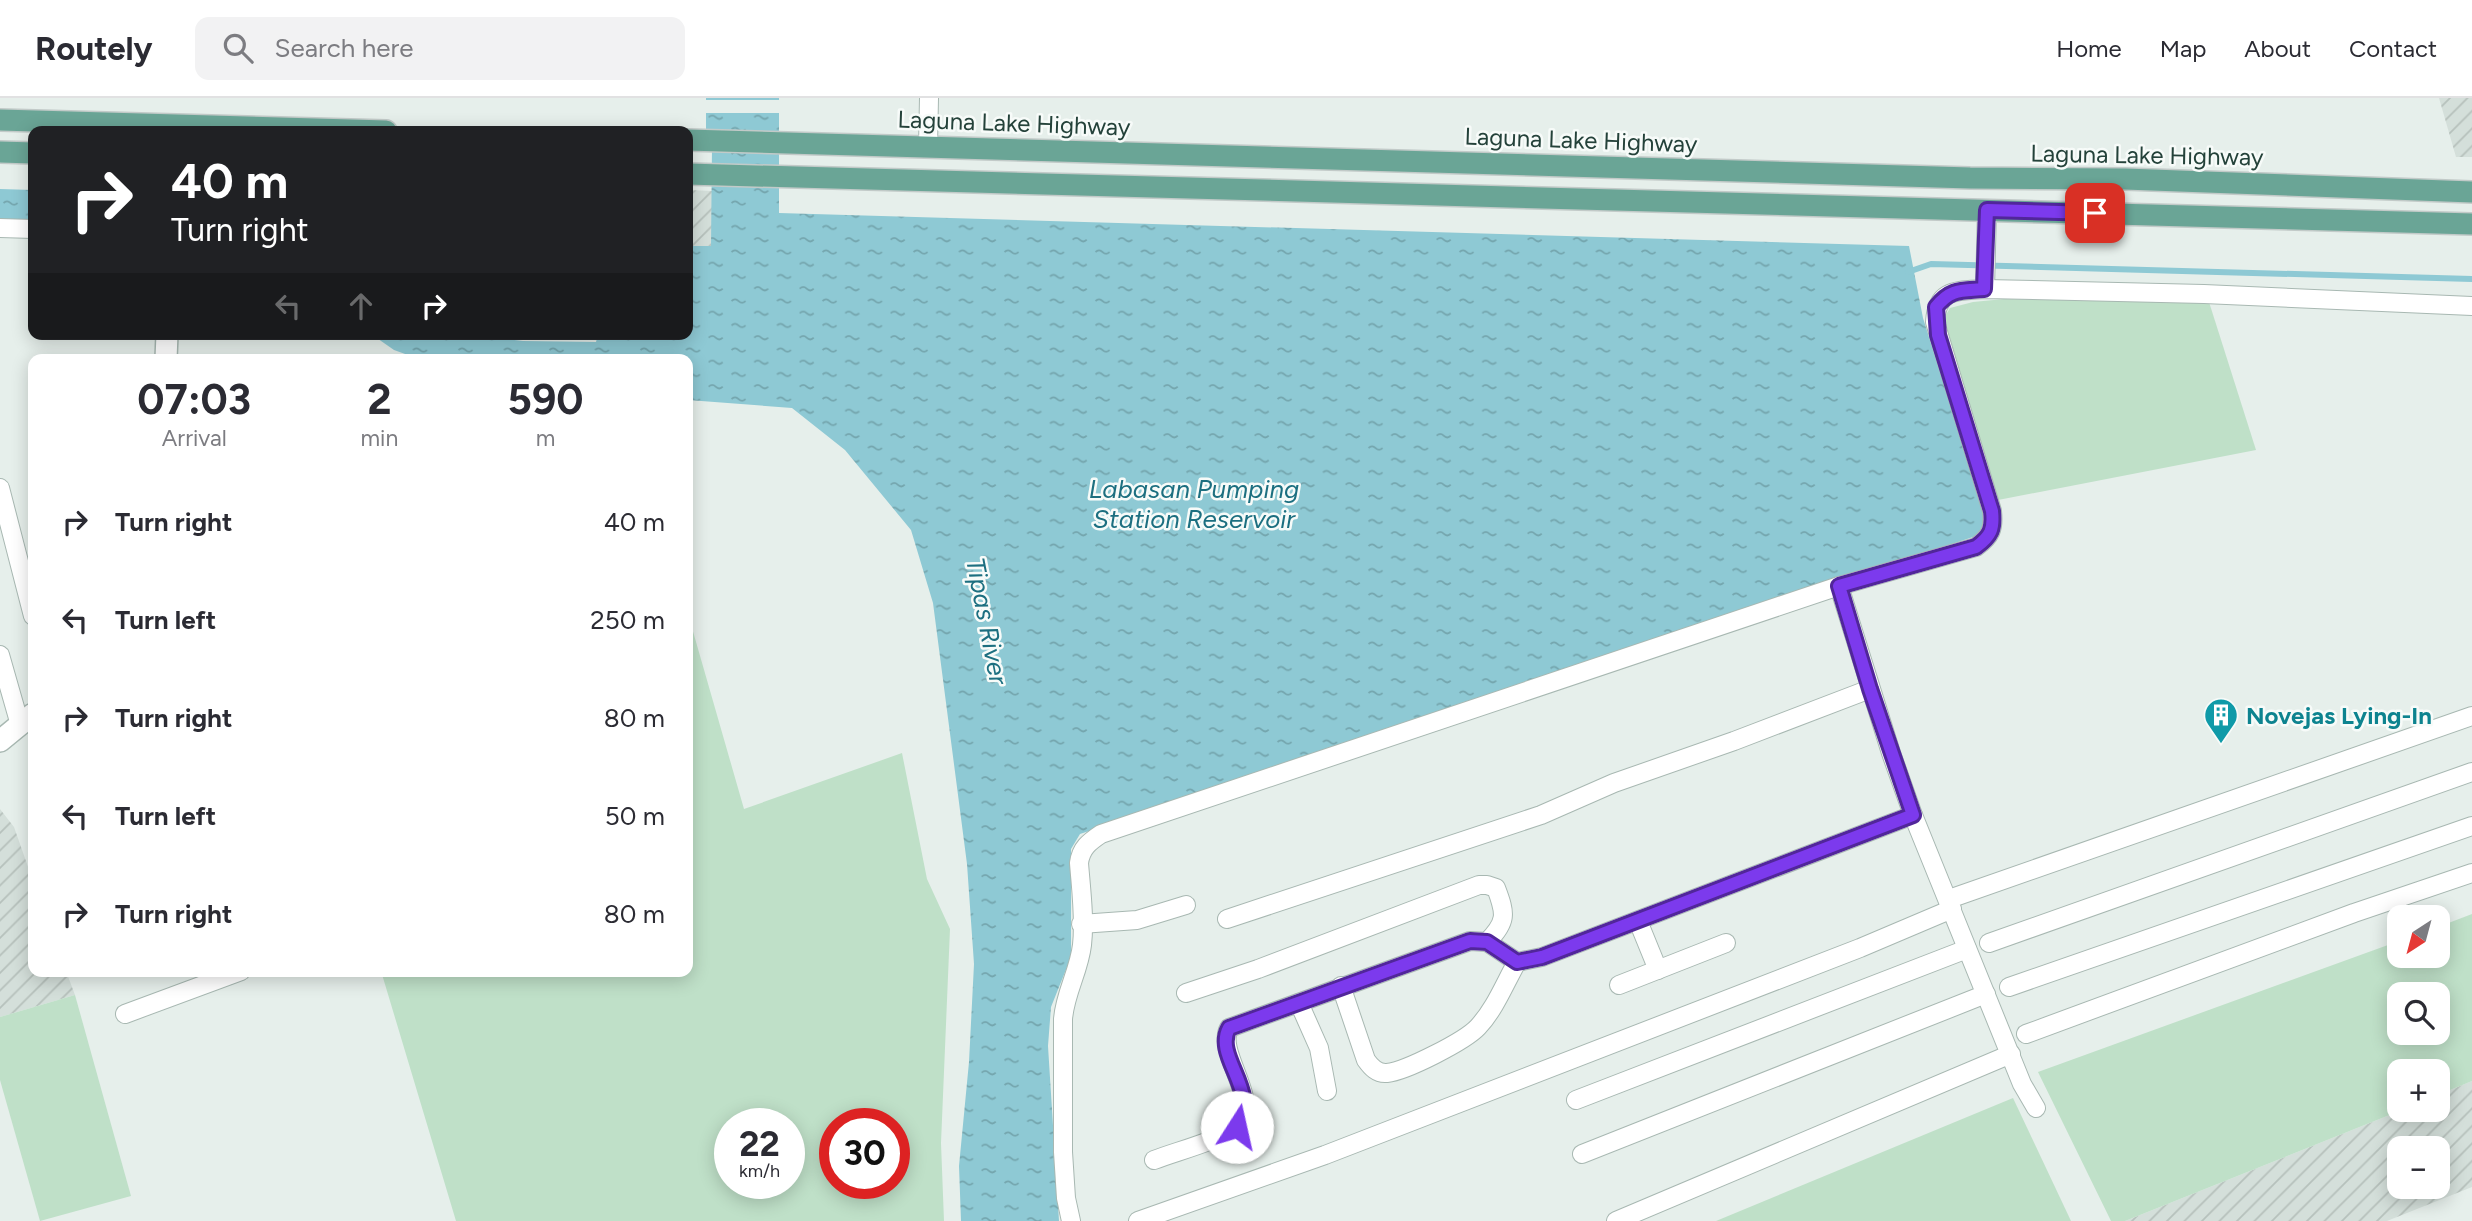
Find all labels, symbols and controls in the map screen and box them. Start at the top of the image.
search box [195,17,685,80]
text: Routely [35,29,153,68]
icon: search [219,29,257,67]
text: Search here [275,32,414,64]
text: Home [2056,34,2122,63]
text: Map [2160,34,2206,63]
text: About [2244,34,2311,63]
text: Contact [2349,34,2437,63]
street label: Laguna Lake Highway [897,104,1131,142]
street label: Laguna Lake Highway [1464,121,1698,159]
street label: Laguna Lake Highway [2030,138,2264,172]
text: 40 m [171,151,288,210]
icon: right [56,154,147,245]
pin [2065,183,2125,243]
icon: arrive [2076,194,2114,232]
text: Turn right [171,211,309,249]
icon: left [269,287,307,325]
icon: ahead [342,287,380,325]
icon: right [415,287,453,325]
text: 07:03 [137,374,251,425]
text: 2 [367,374,392,425]
text: 590 [508,374,584,425]
text: Arrival [162,424,227,452]
text: min [361,424,398,452]
text: m [536,424,555,452]
water label: Labasan Pumping Station Reservoir [1089,473,1299,535]
icon: right [56,503,94,541]
text: Turn right [115,506,232,538]
text: 40 m [604,506,665,538]
water label: Tipas River [959,555,1015,688]
icon: left [56,601,94,639]
text: Turn left [115,604,216,636]
text: 250 m [590,604,665,636]
building icon: Novejas Lying-In [2202,696,2240,745]
icon: right [56,699,94,737]
place label: Novejas Lying-In [2246,701,2432,730]
text: Turn right [115,702,232,734]
text: 80 m [604,702,665,734]
icon: left [56,797,94,835]
text: Turn left [115,800,216,832]
text: 50 m [605,800,665,832]
icon: right [56,895,94,933]
text: Turn right [115,898,232,930]
text: 80 m [604,898,665,930]
north arrow [2387,905,2450,968]
map controls [2387,905,2450,1199]
button: search [2387,982,2450,1045]
button: + [2387,1059,2450,1122]
position arrow [1200,1090,1274,1164]
speed limit sign: 30 [819,1108,910,1199]
text: 22 [739,1123,780,1165]
button: − [2387,1136,2450,1199]
text: km/h [739,1160,780,1182]

